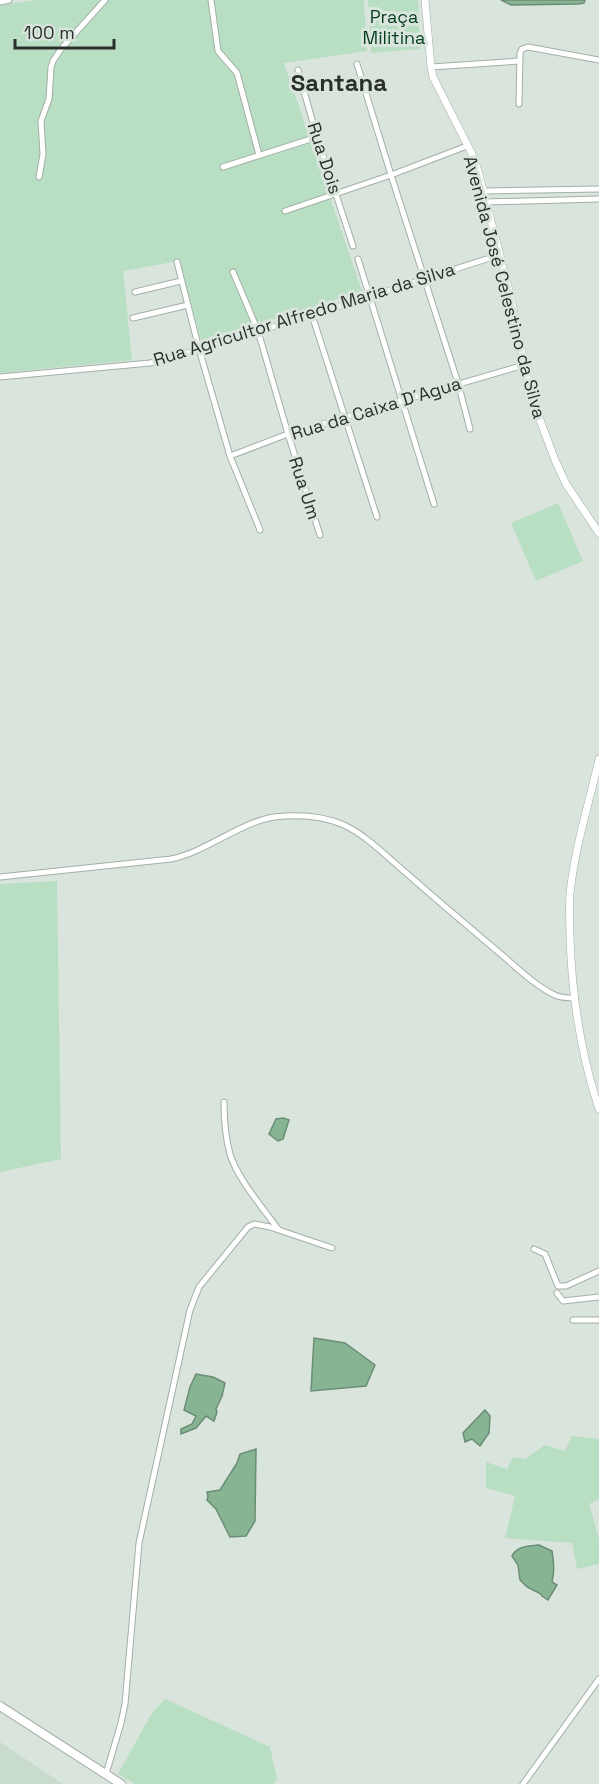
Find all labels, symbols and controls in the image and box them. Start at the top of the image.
park label: Praça Militina [363,5,425,49]
scale bar [15,12,114,50]
text: 100 m [24,21,75,44]
district label: Santana [291,67,387,98]
street label: Rua Dois [303,119,347,197]
street label: Avenida José Celestino da Silva [459,153,551,421]
street label: Rua Agricultor Alfredo Maria da Silva [150,257,458,371]
street label: Rua da Caixa D´Agua [288,371,464,445]
street label: Rua Um [284,454,326,522]

